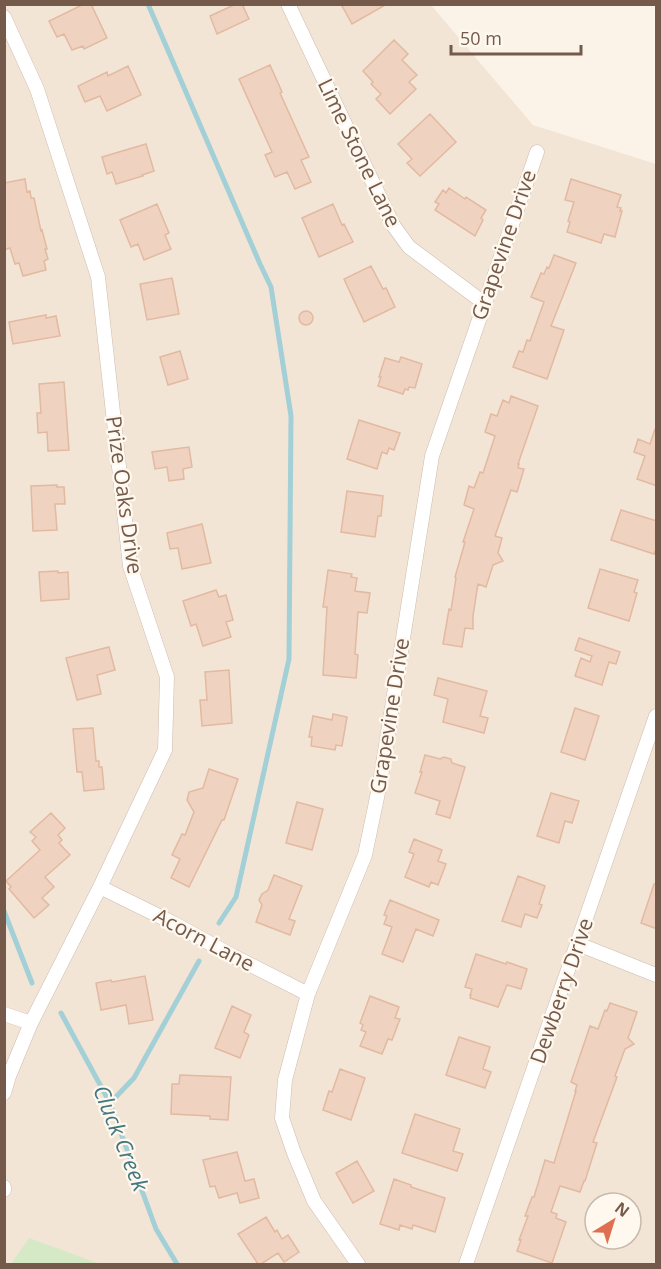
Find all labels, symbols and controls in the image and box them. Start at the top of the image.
scale bar [451,18,582,56]
text: 50 m [460,26,502,50]
street label: Lime Stone Lane [312,74,408,232]
street label: Grapevine Drive [464,166,542,324]
street label: Prize Oaks Drive [100,414,150,576]
street label: Grapevine Drive [363,636,415,796]
street label: Acorn Lane [149,901,260,977]
street label: Dewberry Drive [523,914,599,1067]
water label: Cluck Creek [87,1080,157,1196]
north arrow [583,1191,643,1251]
text: N [610,1197,634,1222]

